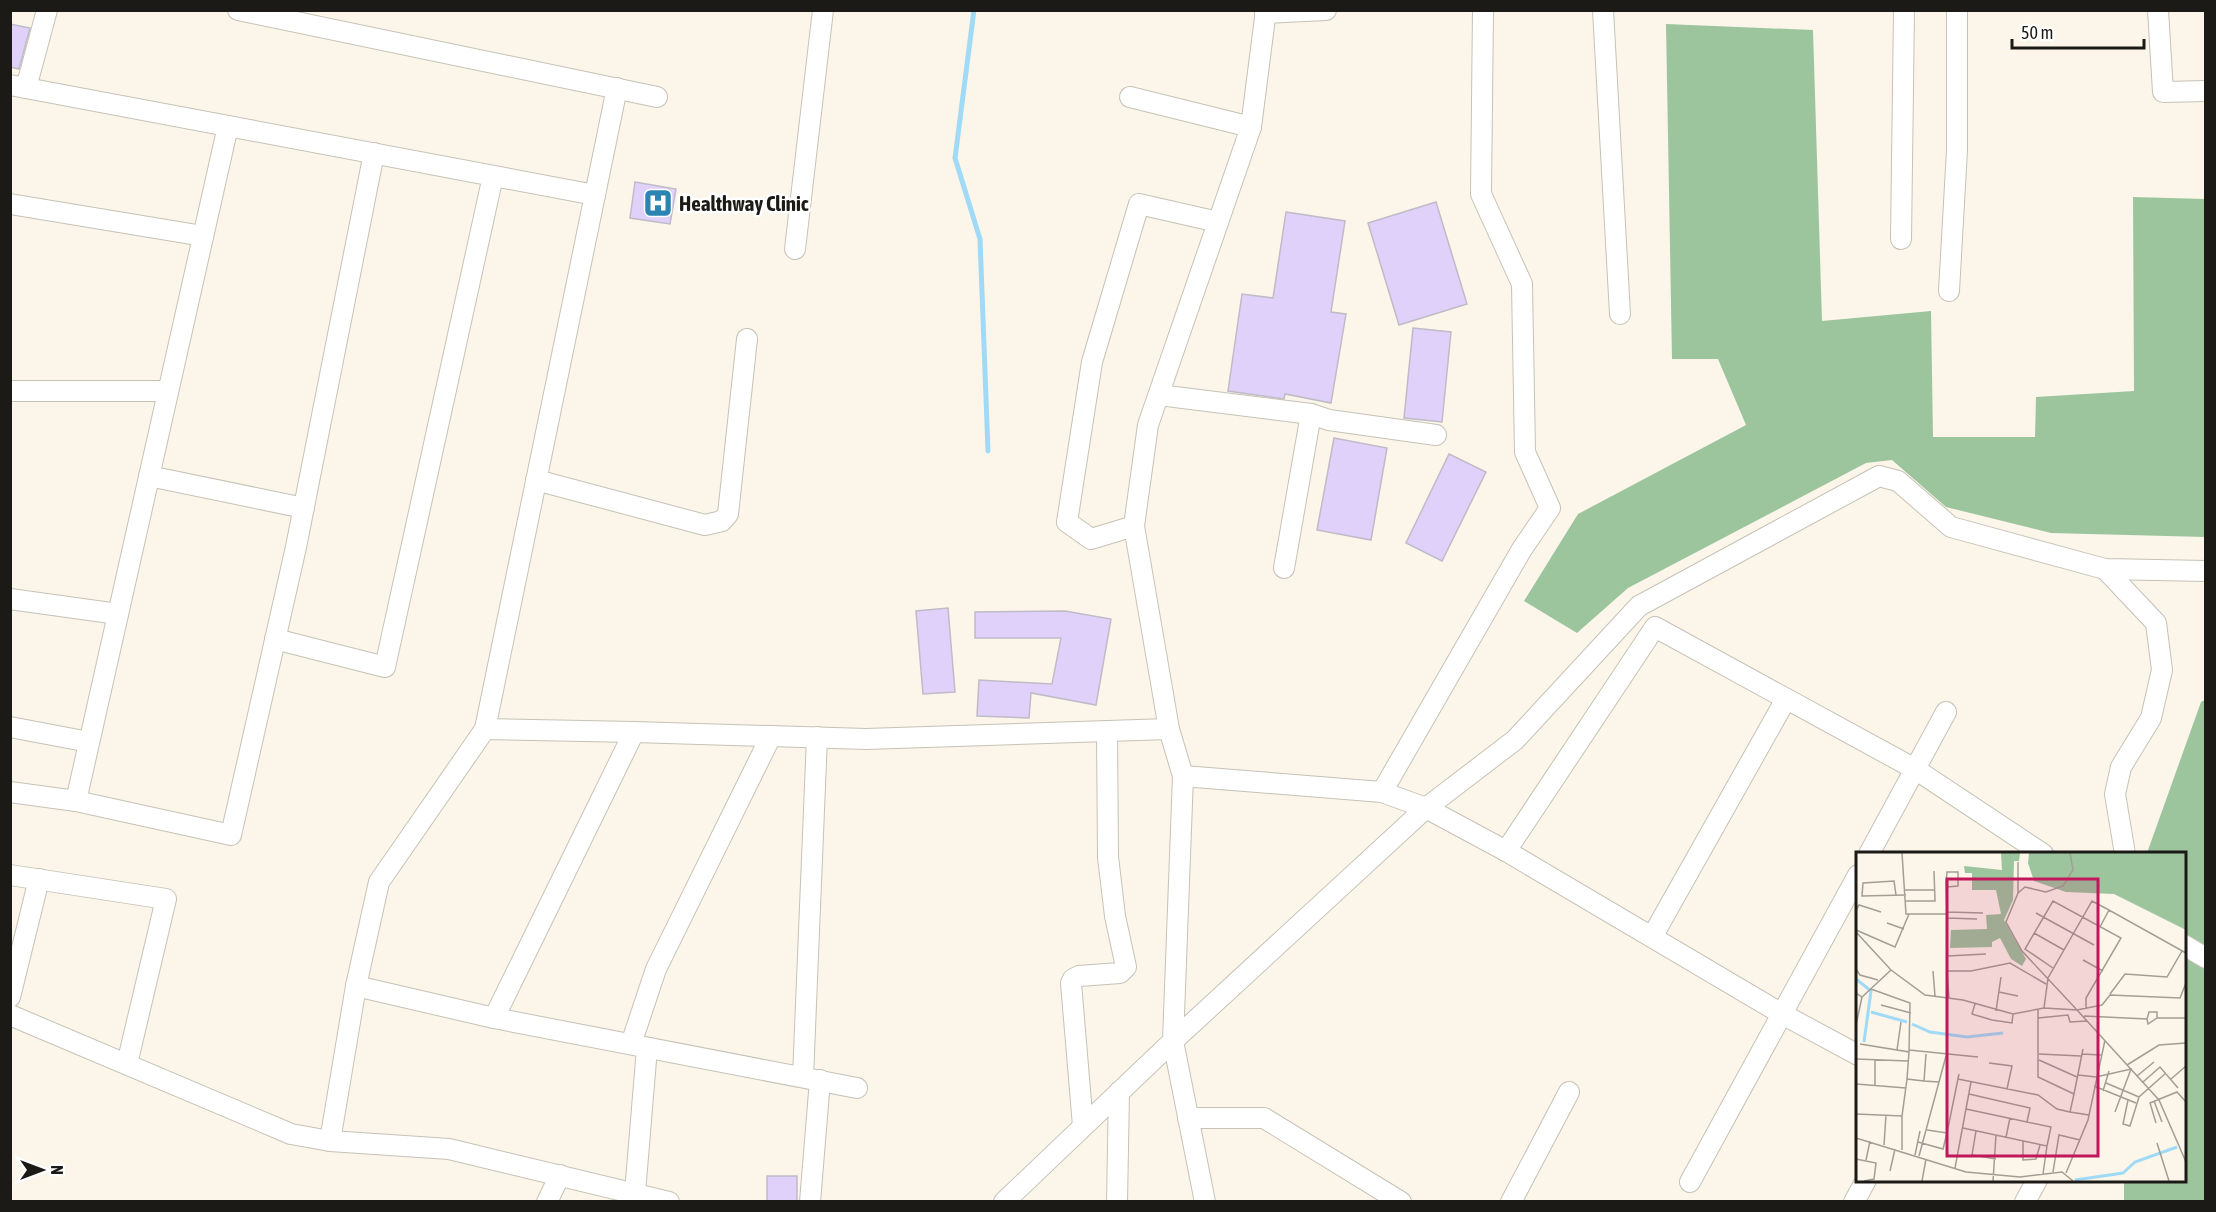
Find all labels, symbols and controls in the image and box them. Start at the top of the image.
scale bar [2012,12,2144,50]
text: 50 m [2021,22,2053,43]
hospital icon: Healthway Clinic [642,187,674,219]
place label: Healthway Clinic [679,191,809,215]
inset map [1856,852,2186,1182]
north arrow [12,1140,72,1200]
text: N [48,1165,66,1175]

